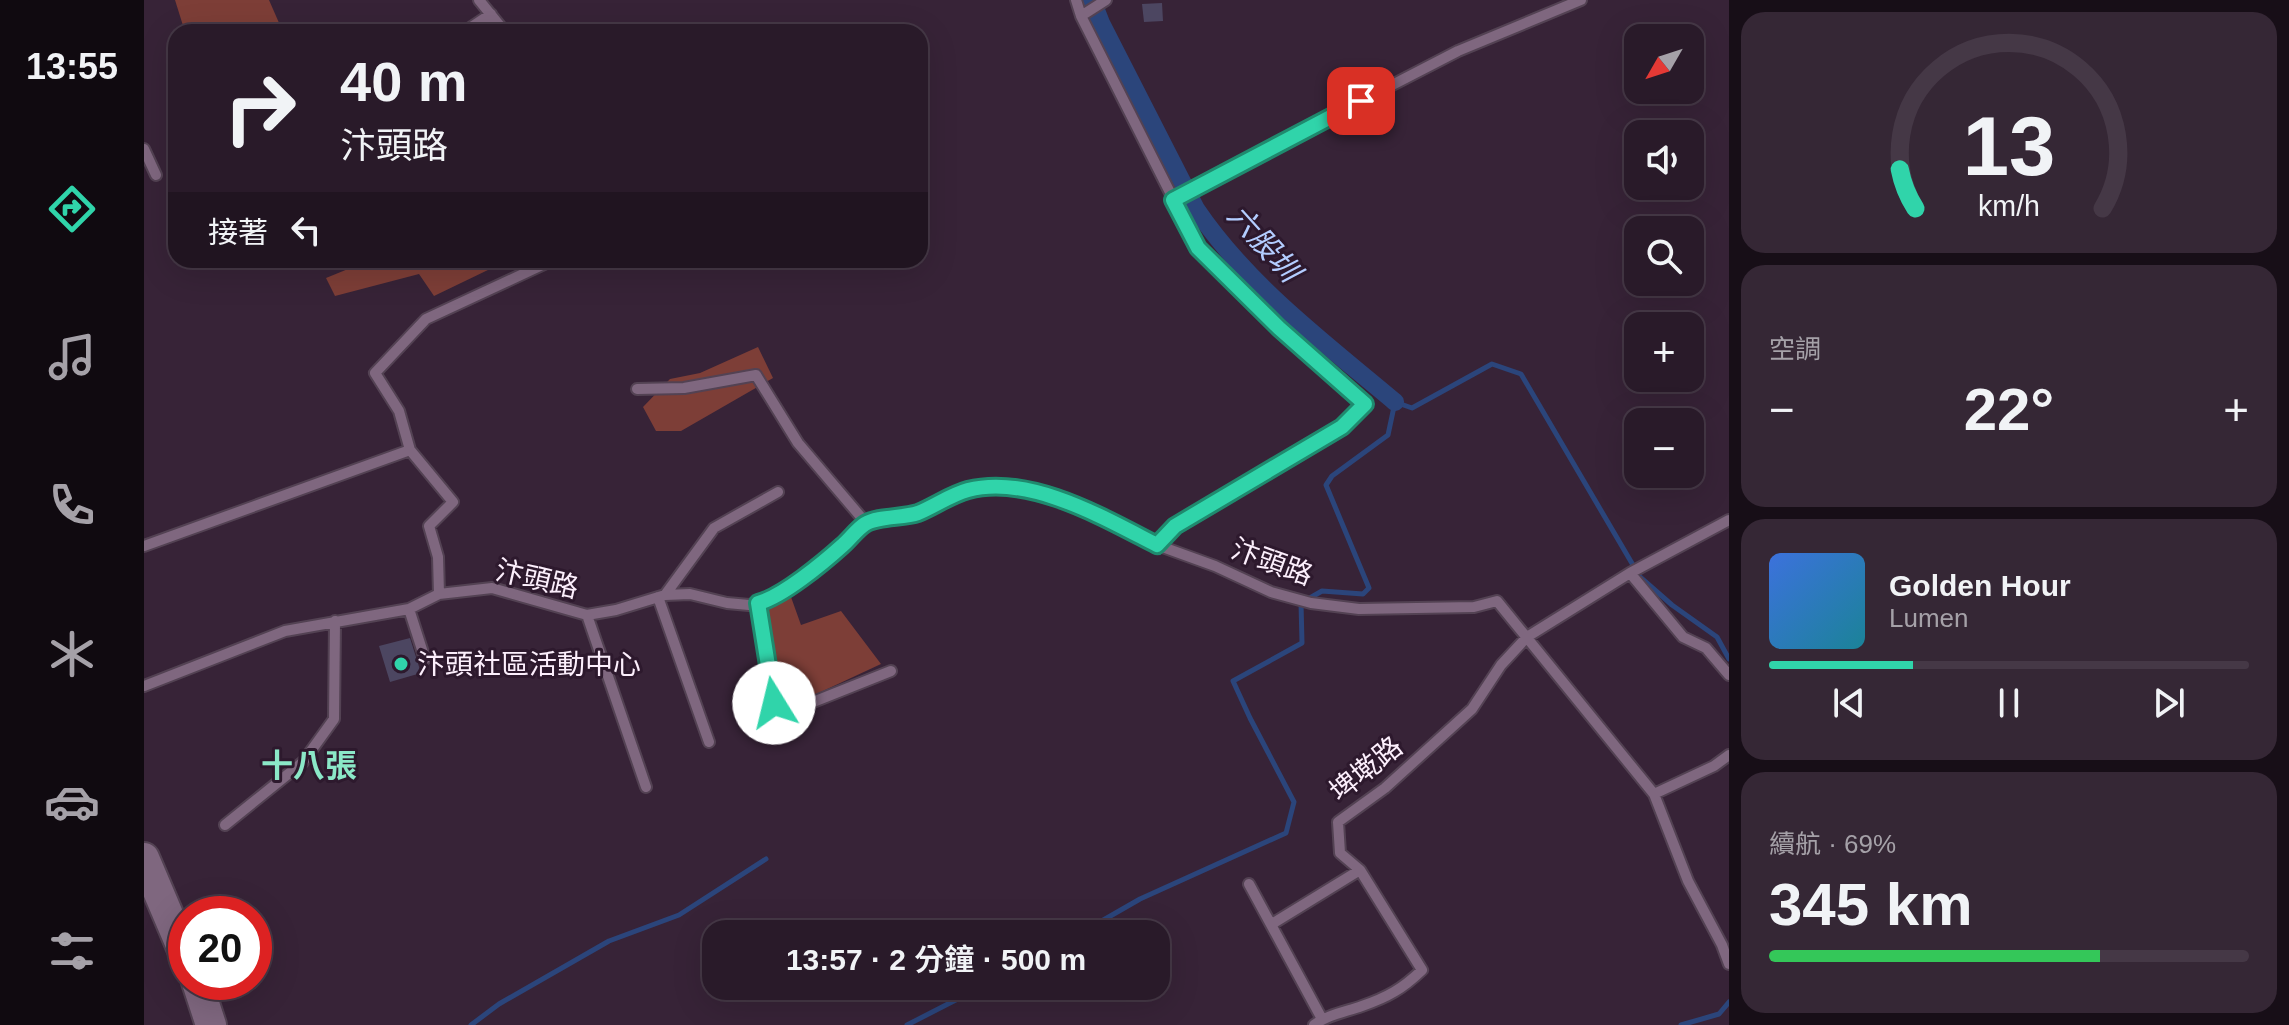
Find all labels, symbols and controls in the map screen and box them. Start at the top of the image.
north arrow [1624,24,1704,104]
map controls [1624,24,1704,488]
text: 13:55 [26,46,118,87]
text: 40 m [340,50,468,113]
icon: right [208,56,312,160]
pin [1327,67,1395,135]
icon: arrive [1339,79,1383,123]
text: 13 [1963,99,2055,192]
button: sound [1624,120,1704,200]
text: 汴頭路 [340,125,448,166]
icon: directions [44,181,100,237]
text: km/h [1978,190,2040,222]
water label: 六股圳 [1222,199,1309,290]
icon: left [284,208,328,252]
text: 接著 [208,216,268,249]
button: search [1624,216,1704,296]
button: + [1624,312,1704,392]
icon: music [44,329,100,385]
text: 空調 [1769,334,1821,364]
text: 22° [1964,376,2054,443]
text: − [1769,385,1795,434]
text: + [2223,385,2249,434]
button: − [1624,408,1704,488]
icon: phone [44,477,100,533]
street label: 汴頭路 [1227,533,1317,591]
street label: 汴頭路 [493,554,581,604]
text: Golden Hour [1889,569,2071,602]
text: Lumen [1889,603,1969,633]
icon: climate [44,626,100,682]
place label: 汴頭社區活動中心 [417,649,641,680]
marker: 汴頭社區活動中心 [392,655,410,673]
position arrow [732,661,816,745]
icon: previous [1827,681,1871,725]
icon: pause [1987,681,2031,725]
icon: next [2147,681,2191,725]
street label: 埤墘路 [1324,731,1408,807]
district label: 十八張 [261,748,357,784]
icon: car [44,774,100,830]
text: 續航 · 69% [1769,829,1896,859]
text: 345 km [1769,871,1973,938]
speed limit sign: 20 [168,896,272,1000]
icon: filters [44,923,100,979]
text: 13:57 · 2 分鐘 · 500 m [786,943,1086,976]

